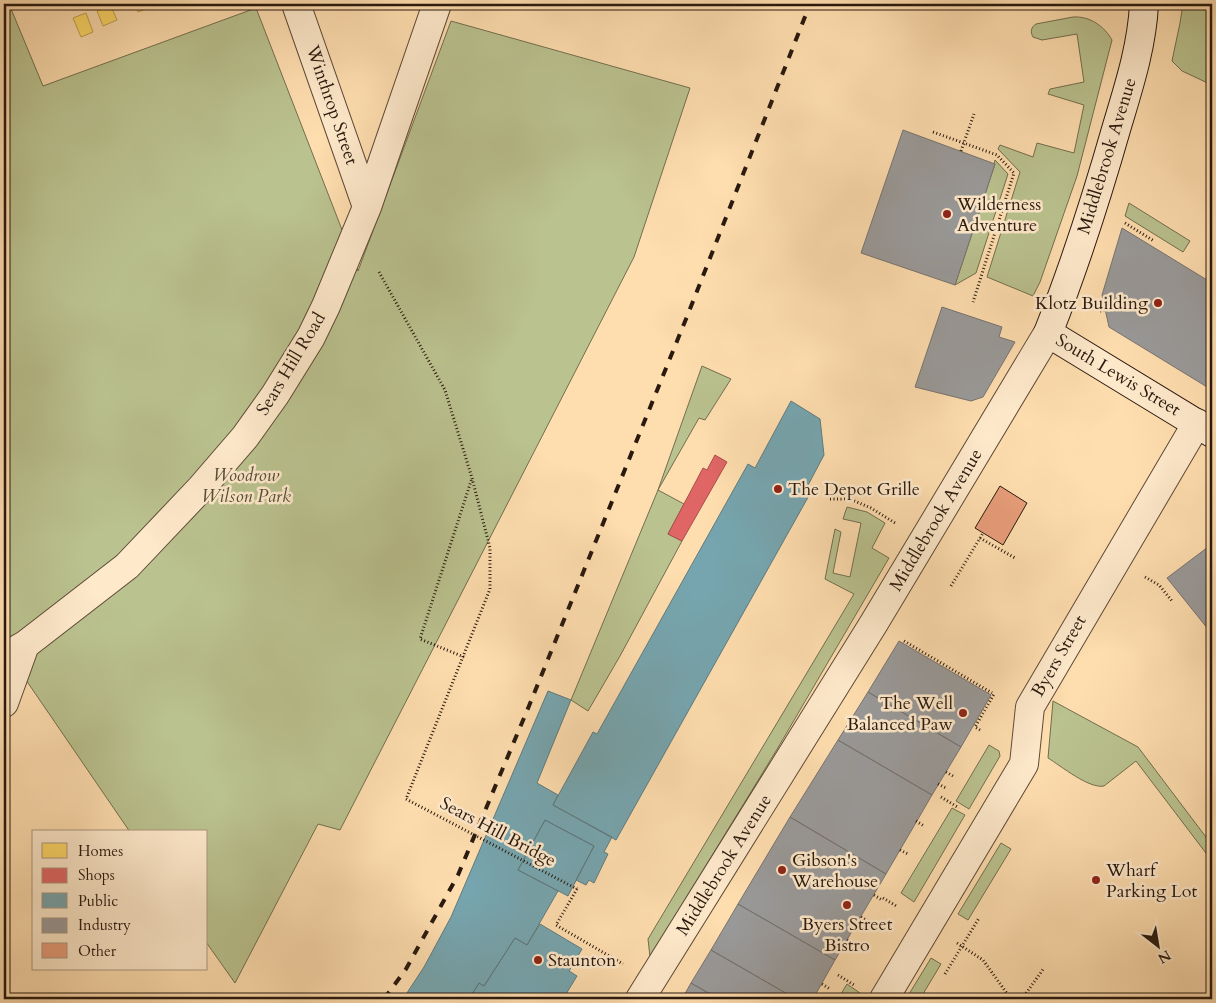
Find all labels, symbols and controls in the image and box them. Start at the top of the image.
street label: Winthrop Street [300,41,364,168]
street label: Middlebrook Avenue [1071,75,1143,237]
place label: Wilderness Adventure [956,192,1041,238]
marker: Wilderness Adventure [941,208,953,220]
place label: Klotz Building [1035,291,1149,316]
marker: Klotz Building [1152,297,1164,309]
street label: Sears Hill Road [250,307,332,420]
street label: South Lewis Street [1051,328,1185,422]
street label: Middlebrook Avenue [883,444,989,596]
park label: Woodrow Wilson Park [201,463,291,509]
place label: The Depot Grille [788,477,920,502]
marker: The Depot Grille [772,483,784,495]
street label: Byers Street [1026,610,1093,702]
place label: The Well Balanced Paw [847,691,954,737]
marker: The Well Balanced Paw [957,707,969,719]
street label: Middlebrook Avenue [670,789,778,941]
street label: Sears Hill Bridge [436,791,560,873]
legend [32,830,208,970]
text: Homes [78,841,123,861]
place label: Gibson's Warehouse [791,848,878,894]
place label: Wharf Parking Lot [1105,858,1197,904]
marker: Gibson's Warehouse [776,864,788,876]
text: Shops [78,865,115,885]
marker: Wharf Parking Lot [1090,874,1102,886]
text: Public [78,891,118,911]
marker: Byers Street Bistro [841,899,853,911]
place label: Byers Street Bistro [802,912,893,958]
text: Industry [78,915,131,935]
north arrow [1134,920,1184,970]
text: Other [78,941,117,961]
text: N [1154,945,1175,968]
place label: Staunton [548,948,617,973]
marker: Staunton [532,954,544,966]

